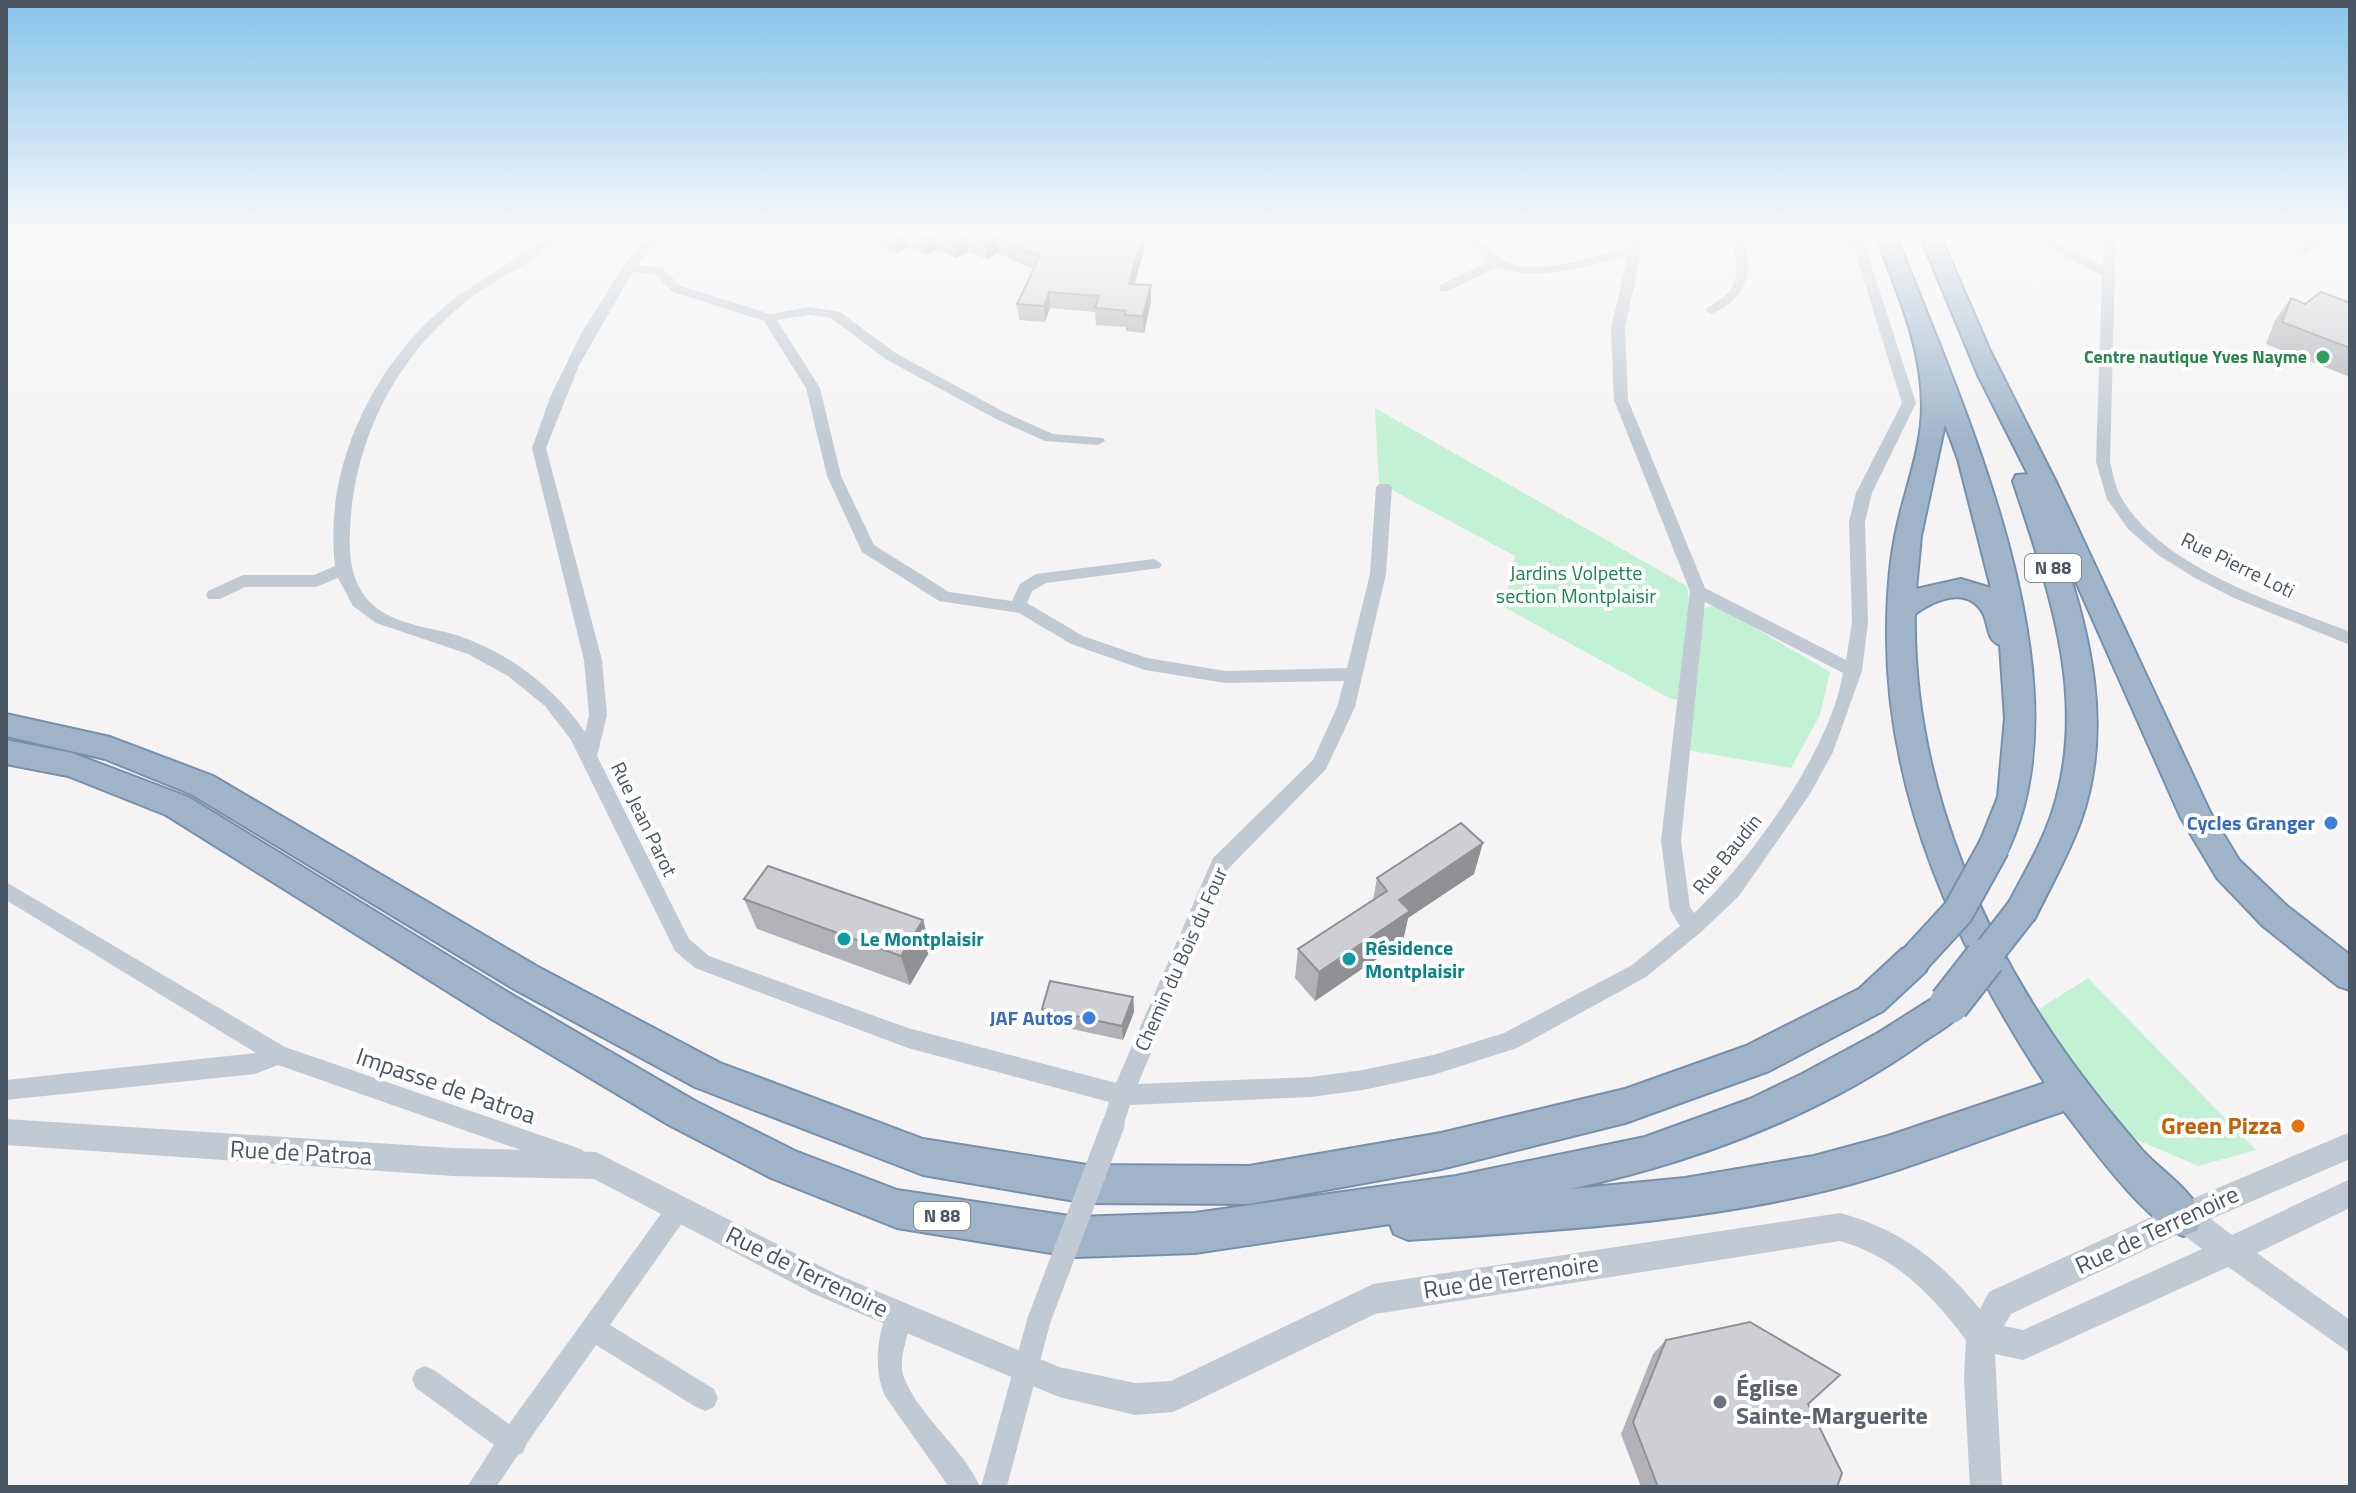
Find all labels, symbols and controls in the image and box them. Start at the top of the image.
place label: Centre nautique Yves Nayme [2084,343,2307,370]
marker: Centre nautique Yves Nayme [2314,348,2332,366]
street label: Rue Pierre Loti [2176,524,2300,605]
road number: N 88 [2025,554,2081,582]
park label: Jardins Volpette section Montplaisir [1496,557,1656,611]
street label: Rue Jean Parot [603,756,686,881]
street label: Rue Baudin [1684,807,1769,901]
place label: Cycles Granger [2187,807,2316,838]
marker: Cycles Granger [2322,814,2340,832]
street label: Chemin du Bois du Four [1126,862,1235,1056]
place label: Le Montplaisir [860,923,984,954]
marker: Le Montplaisir [835,930,853,948]
place label: Résidence Montplaisir [1365,932,1465,986]
marker: Résidence Montplaisir [1340,950,1358,968]
place label: JAF Autos [989,1002,1073,1033]
marker: JAF Autos [1080,1009,1098,1027]
street label: Impasse de Patroa [352,1037,541,1133]
place label: Green Pizza [2161,1107,2282,1143]
marker: Green Pizza [2289,1117,2307,1135]
street label: Rue de Patroa [229,1130,373,1174]
street label: Rue de Terrenoire [2069,1175,2244,1283]
road number: N 88 [914,1202,970,1230]
street label: Rue de Terrenoire [720,1216,895,1326]
street label: Rue de Terrenoire [1421,1244,1601,1308]
place label: Église Sainte-Marguerite [1736,1369,1928,1433]
marker: Église Sainte-Marguerite [1711,1393,1729,1411]

